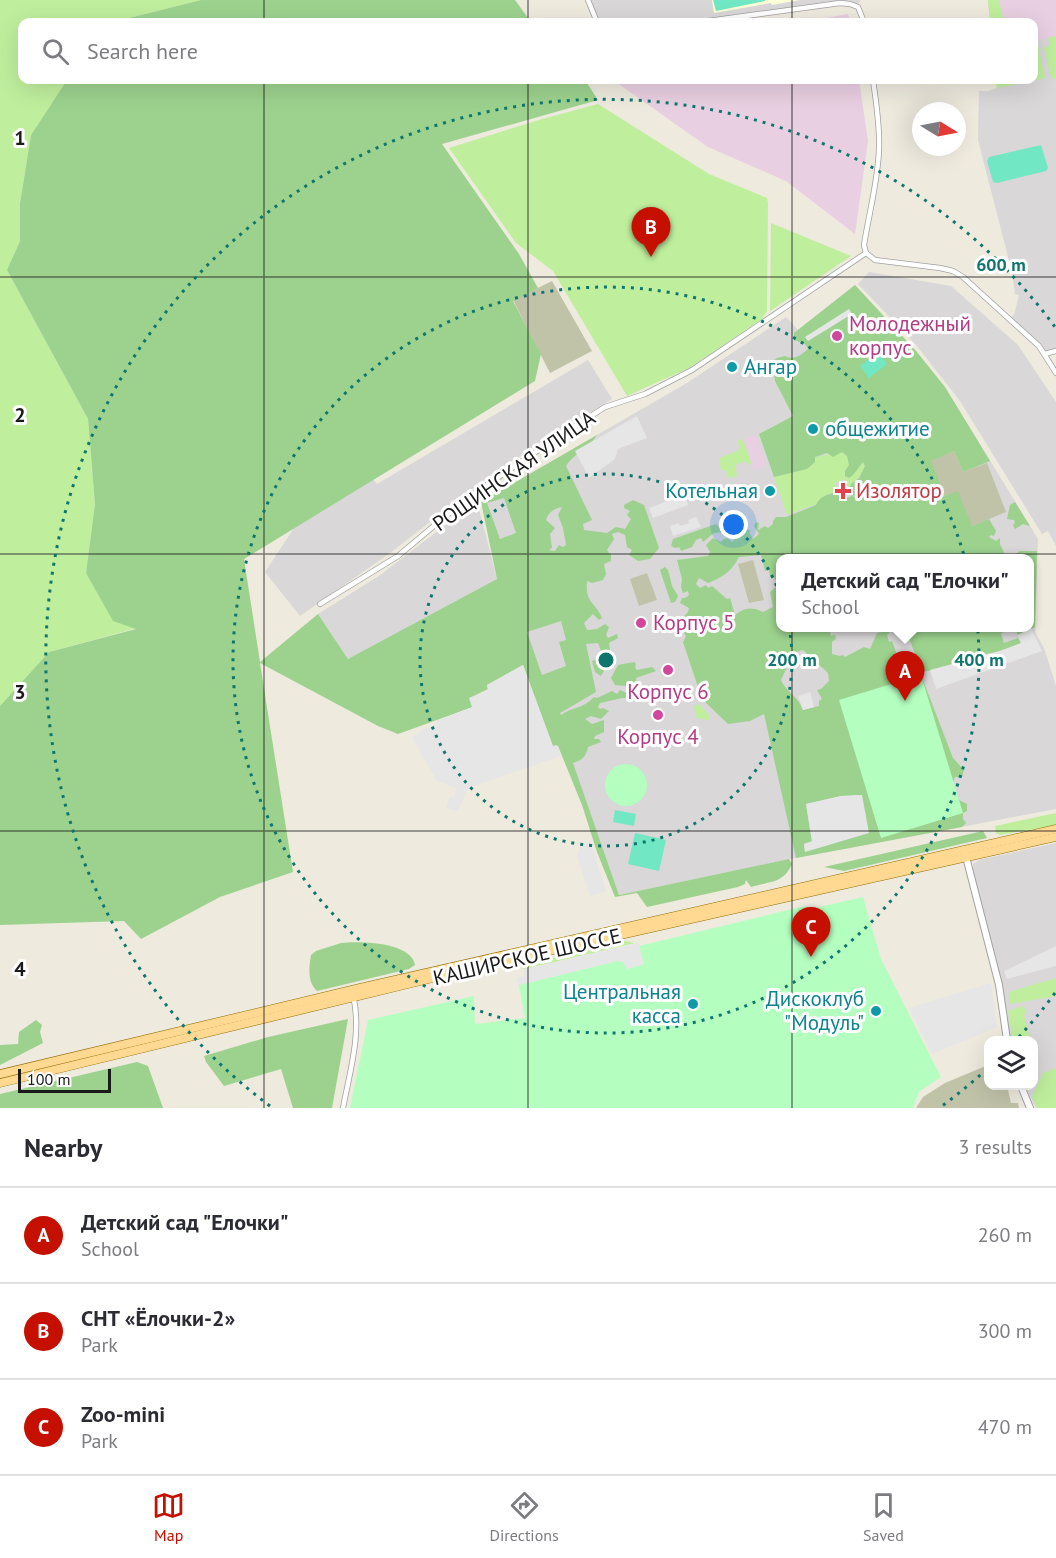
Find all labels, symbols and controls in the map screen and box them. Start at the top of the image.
search box [18,18,1038,84]
icon: search [39,35,72,68]
text: Search here [87,37,198,65]
north arrow [912,102,966,156]
text: 1 [14,125,26,151]
pin: B [632,208,670,257]
text: 600 m [976,253,1026,276]
place label: Молодежный корпус [849,310,971,361]
marker: Молодежный корпус [830,329,844,343]
place label: Ангар [744,353,797,380]
marker: Ангар [725,360,739,374]
text: 2 [14,402,26,428]
street label: РОЩИНСКАЯ УЛИЦА [427,404,601,537]
place label: общежитие [825,415,930,442]
marker: общежитие [806,422,820,436]
place label: Котельная [665,477,758,504]
place label: Изолятор [856,477,942,504]
marker: Изолятор [834,482,852,500]
marker: Котельная [763,484,777,498]
your location [719,510,748,539]
popup [776,554,1034,632]
text: Детский сад "Елочки" [801,566,1009,594]
text: School [801,594,859,620]
place label: Корпус 5 [653,609,734,636]
marker: Корпус 5 [634,616,648,630]
text: 200 m [767,648,817,671]
text: 400 m [954,648,1004,671]
centre of rings [596,650,616,670]
pin: A [886,652,924,701]
marker: Корпус 6 [661,663,675,677]
place label: Корпус 6 [627,678,709,705]
text: 3 [14,679,26,705]
marker: Корпус 4 [651,708,665,722]
place label: Корпус 4 [617,723,699,750]
pin: C [792,908,830,957]
street label: КАШИРСКОЕ ШОССЕ [430,922,624,991]
text: 4 [14,956,26,982]
place label: Центральная касса [563,978,681,1029]
place label: Дискоклуб "Модуль" [766,985,864,1036]
marker: Центральная касса [686,997,700,1011]
marker: Дискоклуб "Модуль" [869,1004,883,1018]
map controls [984,1036,1038,1090]
button: layers [984,1036,1038,1090]
scale bar [18,1066,111,1094]
text: 100 m [27,1069,70,1089]
text: Nearby [24,1131,102,1164]
text: 3 results [959,1134,1032,1160]
text: Детский сад "Елочки" [81,1208,289,1236]
text: A [37,1222,50,1248]
text: 260 m [978,1222,1032,1248]
text: School [81,1236,139,1262]
text: СНТ «Ёлочки-2» [81,1304,235,1332]
text: B [38,1318,49,1344]
text: 300 m [978,1318,1032,1344]
text: Park [81,1332,118,1358]
text: Zoo-mini [81,1400,165,1428]
text: C [38,1414,49,1440]
text: 470 m [978,1414,1032,1440]
text: Park [81,1428,118,1454]
tab: Map [152,1489,185,1545]
tab: Directions [490,1489,559,1545]
tab: Saved [863,1489,904,1545]

